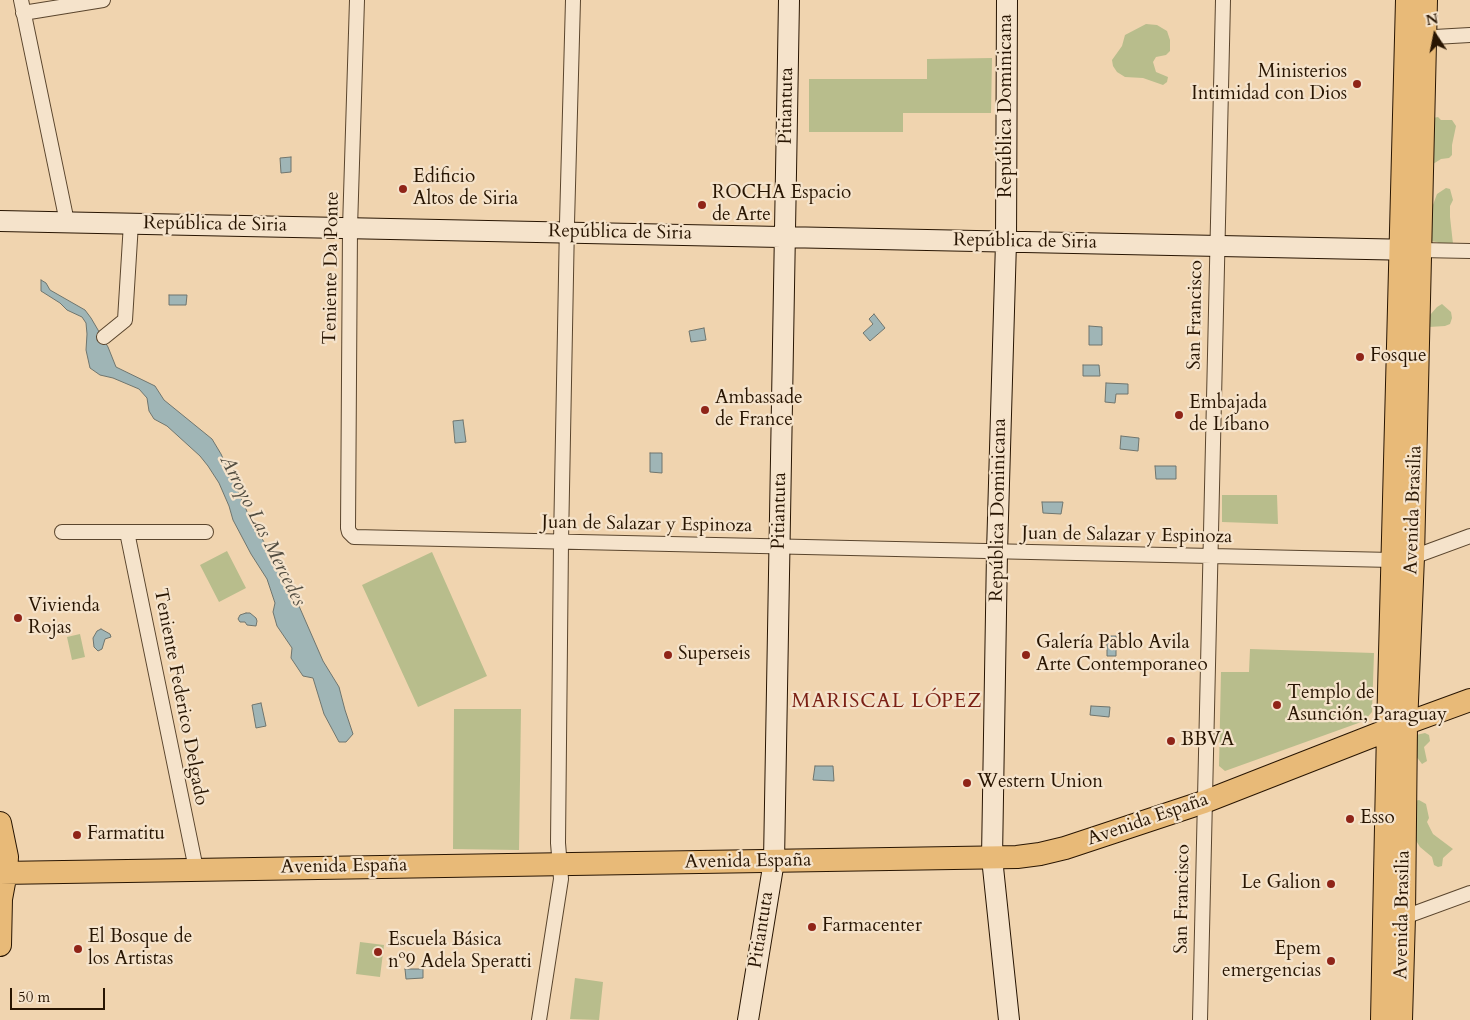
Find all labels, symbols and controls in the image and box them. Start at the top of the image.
text: N [1424,9,1440,30]
north arrow [1410,10,1460,60]
street label: República Dominicana [996,14,1018,198]
place label: Ministerios Intimidad con Dios [1191,62,1347,106]
street label: Pitiantuta [775,67,799,145]
marker: Ministerios Intimidad con Dios [1351,78,1363,90]
place label: Edificio Altos de Siria [413,167,518,211]
marker: Edificio Altos de Siria [397,183,409,195]
place label: ROCHA Espacio de Arte [712,183,851,227]
street label: Teniente Da Ponte [319,191,345,345]
marker: ROCHA Espacio de Arte [696,199,708,211]
street label: República de Siria [143,212,287,238]
street label: República de Siria [548,220,692,246]
street label: República de Siria [953,229,1097,255]
street label: San Francisco [1184,260,1208,370]
place label: Fosque [1370,346,1427,368]
marker: Fosque [1354,351,1366,363]
place label: Ambassade de France [715,388,803,432]
place label: Embajada de Líbano [1189,393,1269,437]
marker: Ambassade de France [699,404,711,416]
marker: Embajada de Líbano [1173,409,1185,421]
street label: República Dominicana [986,418,1012,602]
street label: Avenida Brasilia [1400,445,1428,575]
water label: Arroyo Las Mercedes [214,451,310,611]
street label: Pitiantuta [768,472,792,550]
street label: Juan de Salazar y Espinoza [541,512,753,538]
street label: Juan de Salazar y Espinoza [1021,523,1233,549]
street label: Teniente Federico Delgado [148,587,212,807]
place label: Vivienda Rojas [28,596,100,640]
marker: Vivienda Rojas [12,612,24,624]
place label: Galería Pablo Avila Arte Contemporaneo [1036,633,1208,677]
place label: Superseis [678,644,750,666]
marker: Superseis [662,649,674,661]
marker: Galería Pablo Avila Arte Contemporaneo [1020,649,1032,661]
place label: Templo de Asunción, Paraguay [1287,683,1447,727]
district label: MARISCAL LÓPEZ [790,690,984,714]
marker: Templo de Asunción, Paraguay [1271,699,1283,711]
place label: BBVA [1181,730,1234,752]
marker: BBVA [1165,735,1177,747]
place label: Western Union [977,772,1103,794]
marker: Western Union [961,777,973,789]
street label: Avenida España [1084,789,1212,851]
place label: Esso [1360,808,1395,830]
marker: Esso [1344,813,1356,825]
place label: Farmatitu [87,824,165,846]
marker: Farmatitu [71,829,83,841]
street label: San Francisco [1171,844,1195,954]
street label: Avenida España [684,849,812,875]
street label: Avenida Brasilia [1390,850,1416,980]
street label: Avenida España [280,854,408,880]
place label: Le Galion [1241,873,1321,895]
marker: Le Galion [1325,878,1337,890]
street label: Pitiantuta [745,890,779,970]
place label: Farmacenter [822,916,922,938]
marker: Farmacenter [806,921,818,933]
place label: El Bosque de los Artistas [88,927,192,971]
place label: Escuela Básica nº9 Adela Speratti [388,930,532,974]
place label: Epem emergencias [1222,939,1321,983]
marker: El Bosque de los Artistas [72,943,84,955]
marker: Escuela Básica nº9 Adela Speratti [372,946,384,958]
marker: Epem emergencias [1325,955,1337,967]
scale bar [12,978,108,1010]
text: 50 m [18,987,50,1007]

